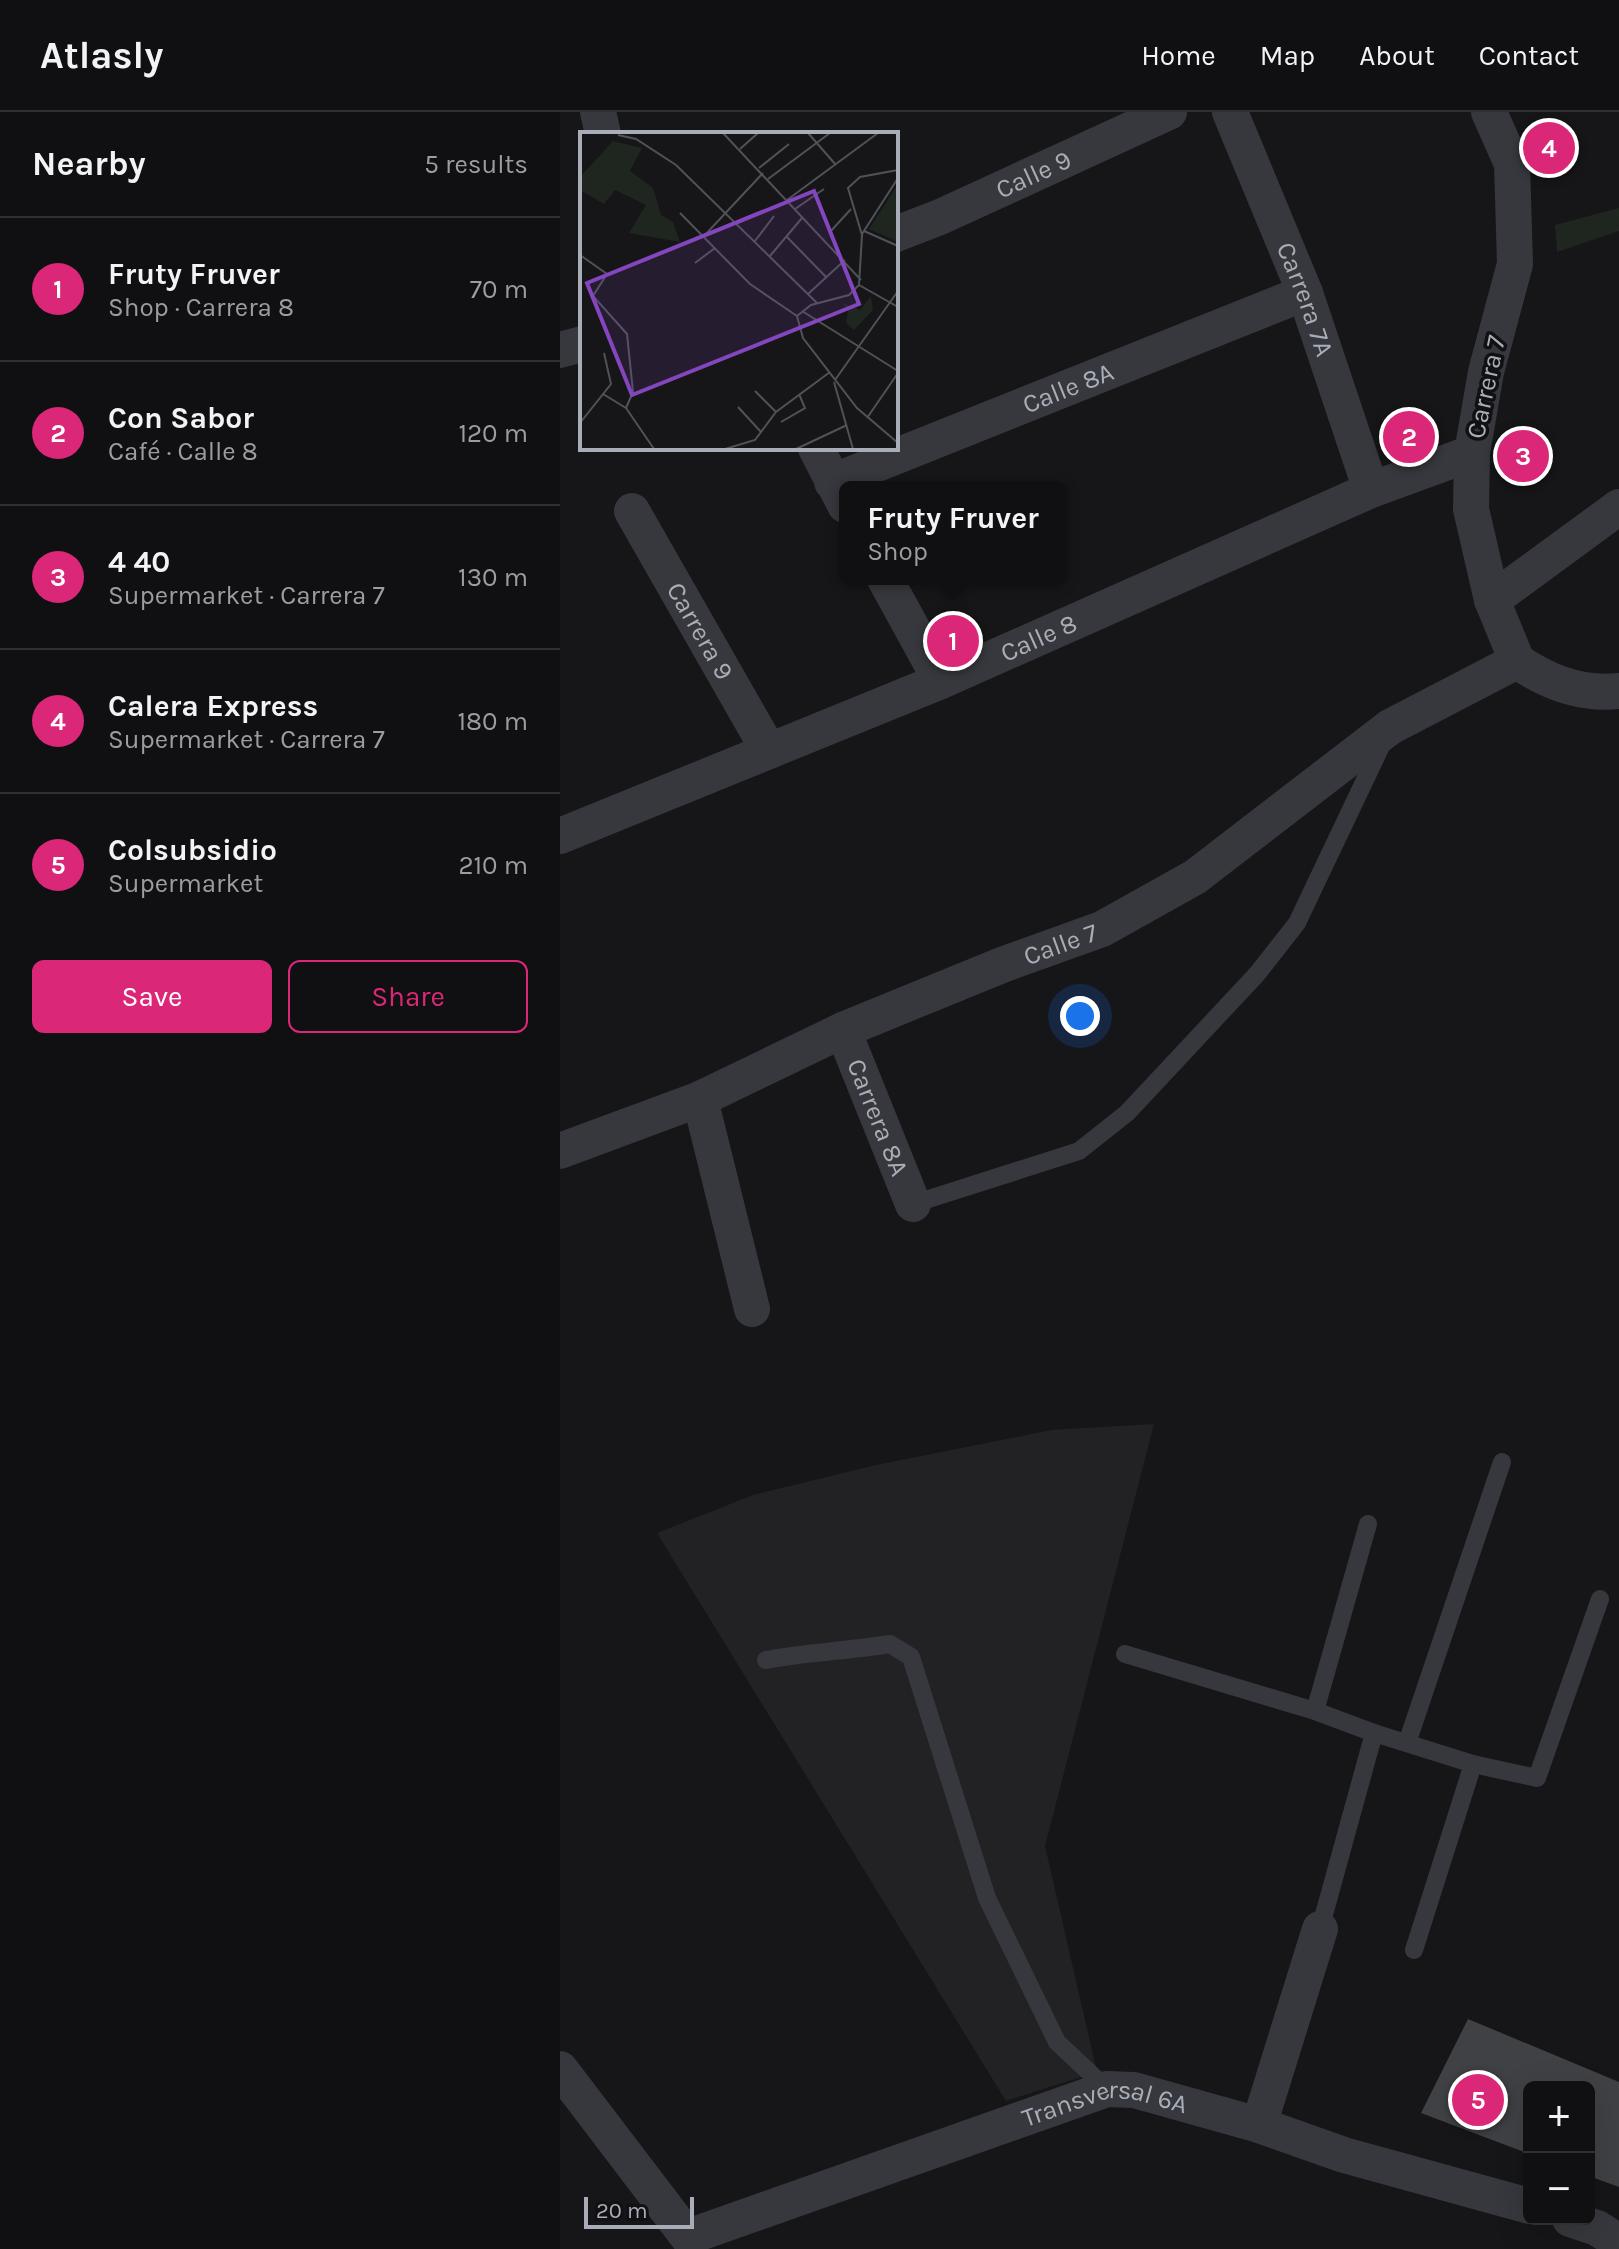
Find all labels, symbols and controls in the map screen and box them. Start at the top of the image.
text: Atlasly [40,33,163,78]
text: Home [1141,39,1216,72]
text: Map [1260,39,1315,72]
text: About [1359,39,1435,72]
text: Contact [1479,39,1579,72]
pin: 4 [1523,118,1575,178]
inset map [580,132,898,450]
street label: Calle 9 [991,143,1076,205]
text: Nearby [32,144,146,184]
text: 5 results [424,149,528,180]
street label: Carrera 7A [1270,237,1341,360]
text: Fruty Fruver [108,256,280,292]
text: 1 [53,274,63,305]
text: 70 m [470,274,528,305]
text: Shop · Carrera 8 [108,292,294,323]
street label: Carrera 7 [1460,333,1512,441]
street label: Calle 8A [1018,356,1118,420]
text: Con Sabor [108,400,254,436]
pin: 2 [1383,407,1435,467]
text: 2 [50,418,66,449]
text: 120 m [458,418,528,449]
pin: 3 [1497,426,1549,486]
text: Café · Calle 8 [108,436,258,467]
popup [839,481,1067,585]
text: Fruty Fruver [867,500,1039,536]
text: Shop [867,536,928,567]
text: 4 40 [108,544,170,580]
text: 3 [50,562,66,593]
text: 130 m [458,562,528,593]
street label: Carrera 9 [660,576,741,685]
text: Supermarket · Carrera 7 [108,580,385,611]
street label: Calle 8 [995,607,1082,668]
pin: 1 [927,611,979,671]
text: Calera Express [108,688,318,724]
text: 4 [50,706,66,737]
text: 180 m [458,706,528,737]
text: Supermarket · Carrera 7 [108,724,385,755]
text: Colsubsidio [108,832,277,868]
text: 5 [50,850,66,881]
text: 210 m [458,850,528,881]
text: Supermarket [108,868,263,899]
street label: Calle 7 [1019,916,1102,972]
button: Save [32,960,272,1033]
button: Share [288,960,528,1033]
your location [1060,996,1100,1036]
street label: Carrera 8A [841,1054,915,1180]
pin: 5 [1452,2070,1504,2130]
street label: Transversal 6A [1018,2074,1191,2133]
map controls [1523,2081,1595,2225]
button: + [1523,2081,1595,2153]
button: − [1523,2153,1595,2225]
scale bar [584,2193,694,2229]
text: 20 m [596,2198,648,2224]

